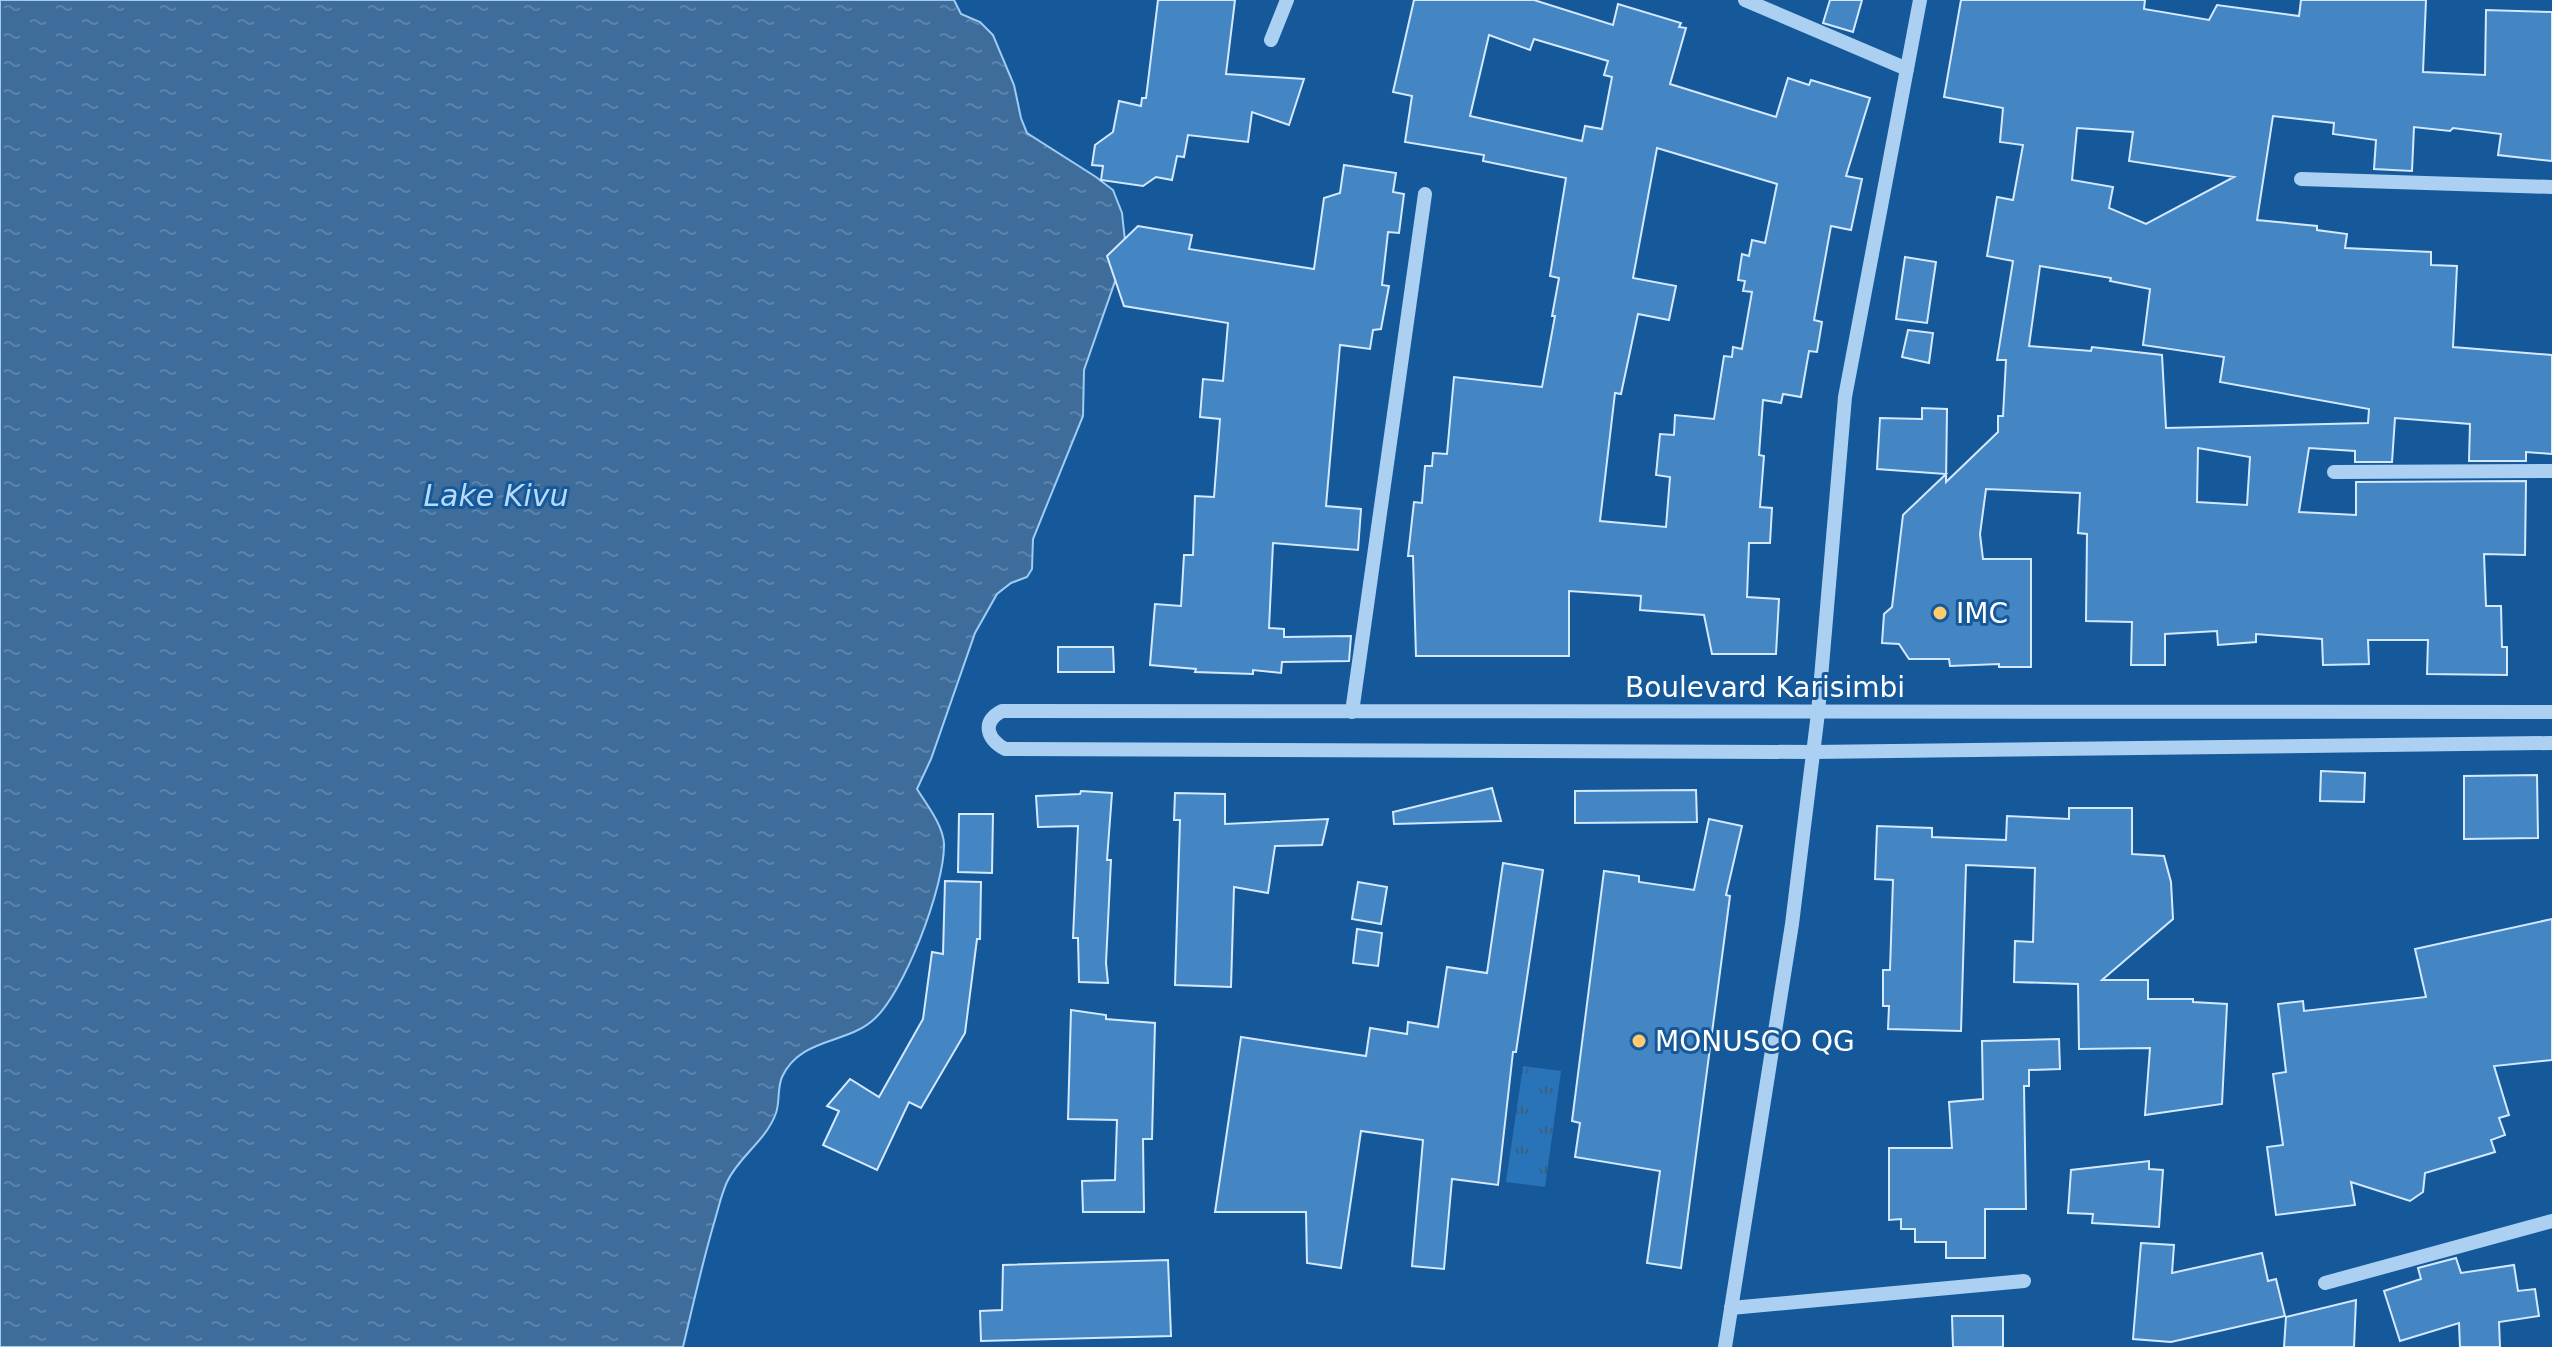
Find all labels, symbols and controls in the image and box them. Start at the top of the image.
water label: Lake Kivu [423,478,569,513]
place label: IMC [1956,597,2008,630]
marker: IMC [1931,604,1949,622]
street label: Boulevard Karisimbi [1625,671,1905,704]
place label: MONUSCO QG [1655,1025,1855,1058]
marker: MONUSCO QG [1630,1032,1648,1050]

